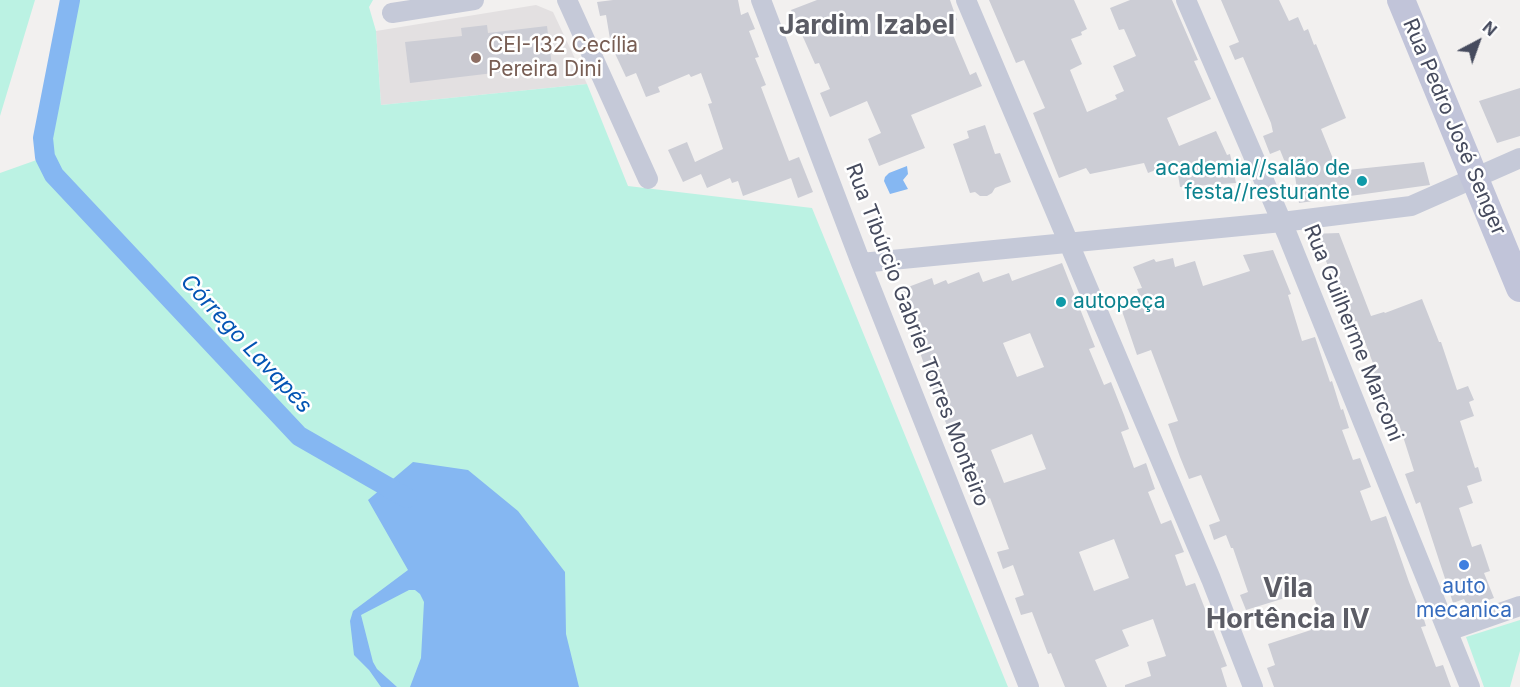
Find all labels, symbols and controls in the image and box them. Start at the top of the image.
district label: Jardim Izabel [779,10,955,42]
north arrow [1448,12,1508,72]
street label: Rua Pedro José Senger [1397,15,1511,239]
text: N [1479,17,1501,40]
place label: CEI-132 Cecília Pereira Dini [488,33,638,83]
marker: CEI-132 Cecília Pereira Dini [469,51,483,65]
place label: academia//salão de festa//resturante [1155,156,1350,206]
street label: Rua Tibúrcio Gabriel Torres Monteiro [840,160,994,510]
marker: academia//salão de festa//resturante [1355,174,1369,188]
street label: Rua Guilherme Marconi [1298,221,1408,445]
water label: Córrego Lavapés [175,269,317,419]
place label: autopeça [1073,289,1166,315]
marker: autopeça [1054,295,1068,309]
marker: auto mecanica [1457,558,1471,572]
district label: Vila Hortência IV [1206,573,1370,636]
place label: auto mecanica [1416,574,1512,624]

